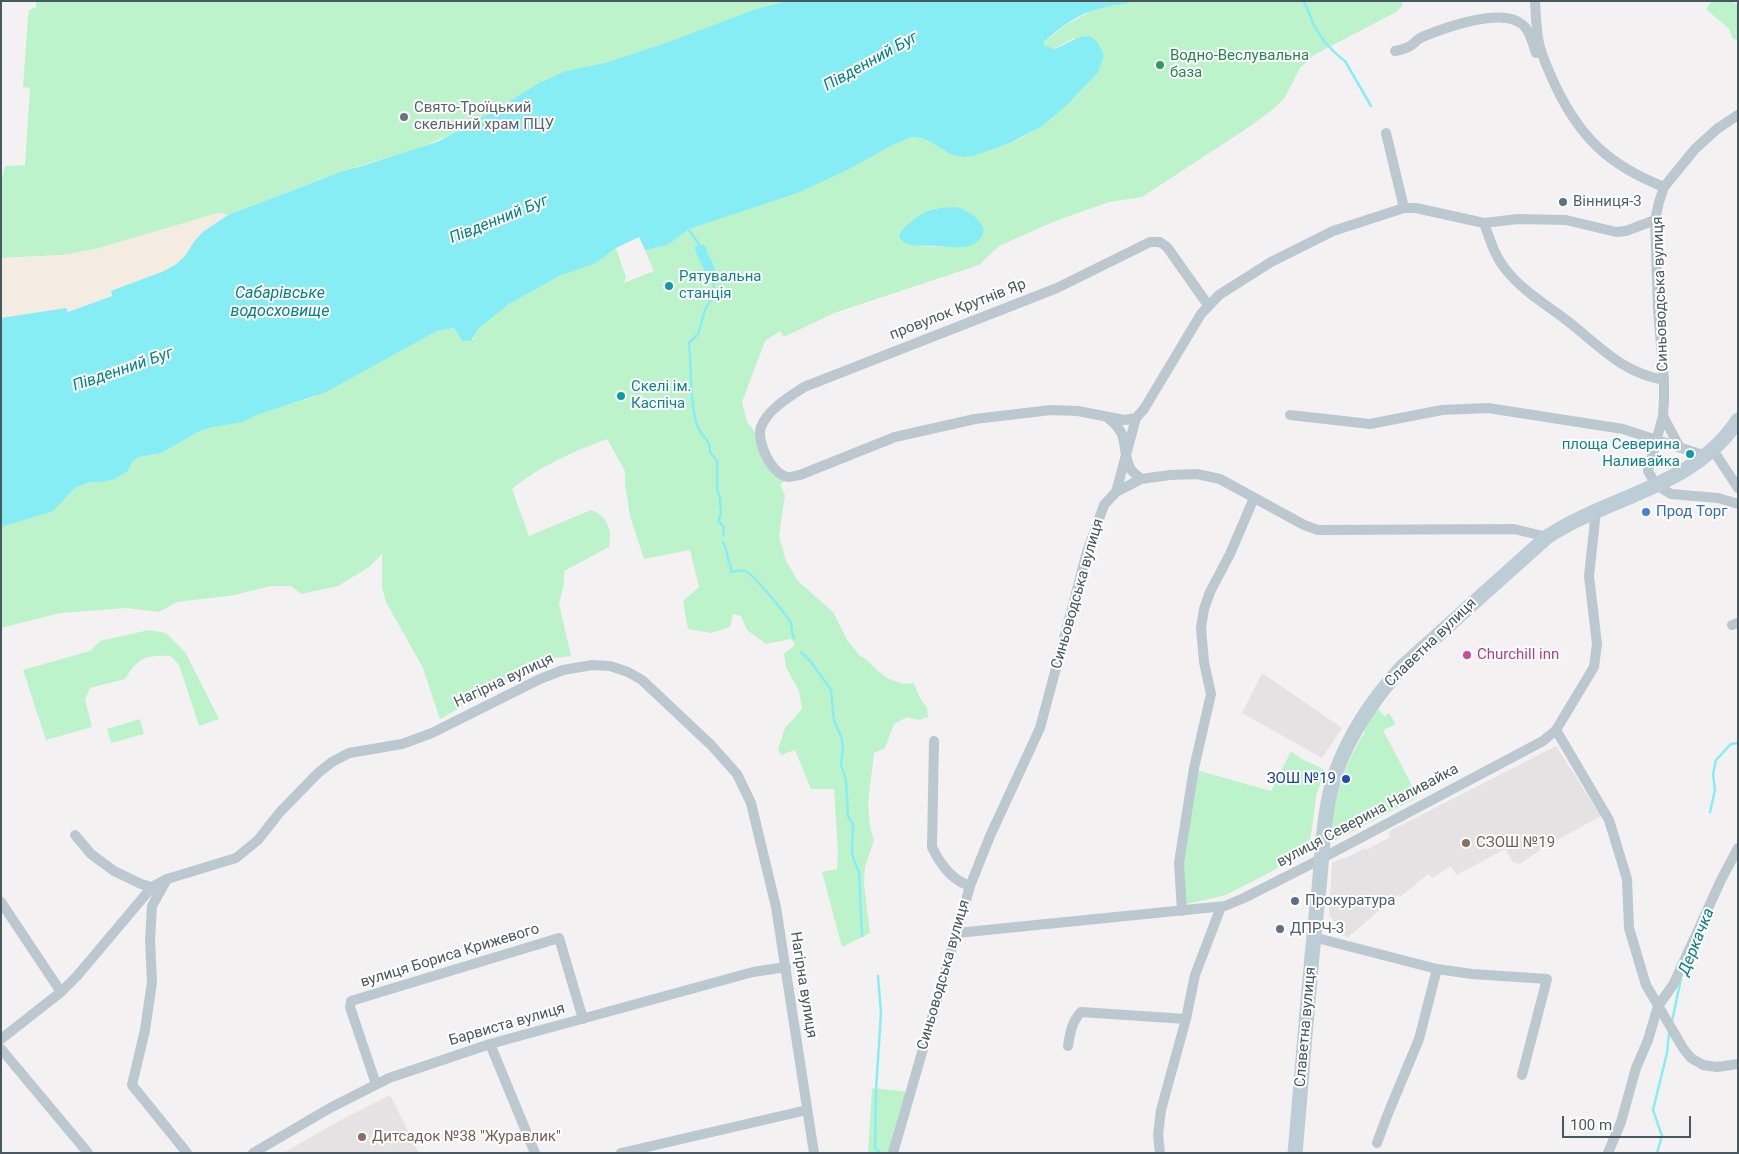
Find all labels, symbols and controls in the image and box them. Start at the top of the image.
water label: Південний Буг [821,28,921,96]
place label: Водно-Веслувальна база [1170,47,1309,82]
marker: Водно-Веслувальна база [1154,59,1166,71]
place label: Свято-Троїцький скельний храм ПЦУ [414,99,554,134]
marker: Свято-Троїцький скельний храм ПЦУ [398,111,410,123]
water label: Південний Буг [447,191,551,249]
place label: Вінниця-3 [1573,193,1642,211]
marker: Вінниця-3 [1557,196,1569,208]
street label: Синьоводська вулиця [1649,216,1673,372]
place label: Рятувальна станція [679,268,761,303]
street label: провулок Крутнів Яр [887,276,1029,344]
marker: Рятувальна станція [663,280,675,292]
water label: Сабарівське водосховище [231,284,329,322]
water label: Південний Буг [70,344,176,396]
place label: Скелі ім. Каспіча [631,378,691,413]
marker: Скелі ім. Каспіча [615,390,627,402]
place label: площа Северина Наливайка [1562,436,1680,471]
marker: площа Северина Наливайка [1684,448,1696,460]
place label: Прод Торг [1656,503,1727,521]
marker: Прод Торг [1640,506,1652,518]
street label: Синьоводська вулиця [1048,517,1108,671]
street label: Славетна вулиця [1381,595,1481,691]
place label: Churchill inn [1477,646,1559,664]
marker: Churchill inn [1461,649,1473,661]
street label: Нагірна вулиця [451,650,557,712]
street label: вулиця Северина Наливайка [1274,760,1462,872]
place label: ЗОШ №19 [1267,770,1336,788]
marker: ЗОШ №19 [1340,773,1352,785]
place label: СЗОШ №19 [1476,834,1555,852]
marker: СЗОШ №19 [1460,837,1472,849]
place label: Прокуратура [1305,892,1395,910]
marker: Прокуратура [1289,895,1301,907]
street label: Синьоводська вулиця [914,898,974,1052]
water label: Деркачка [1675,906,1719,978]
street label: вулиця Бориса Крижевого [358,920,542,992]
place label: ДПРЧ-3 [1290,920,1344,938]
marker: ДПРЧ-3 [1274,923,1286,935]
street label: Нагірна вулиця [786,930,820,1040]
street label: Славетна вулиця [1292,966,1320,1088]
street label: Барвиста вулиця [447,1000,567,1050]
scale bar [1564,1106,1693,1138]
text: 100 m [1570,1116,1612,1134]
place label: Дитсадок №38 "Журавлик" [372,1128,561,1146]
marker: Дитсадок №38 "Журавлик" [356,1131,368,1143]

